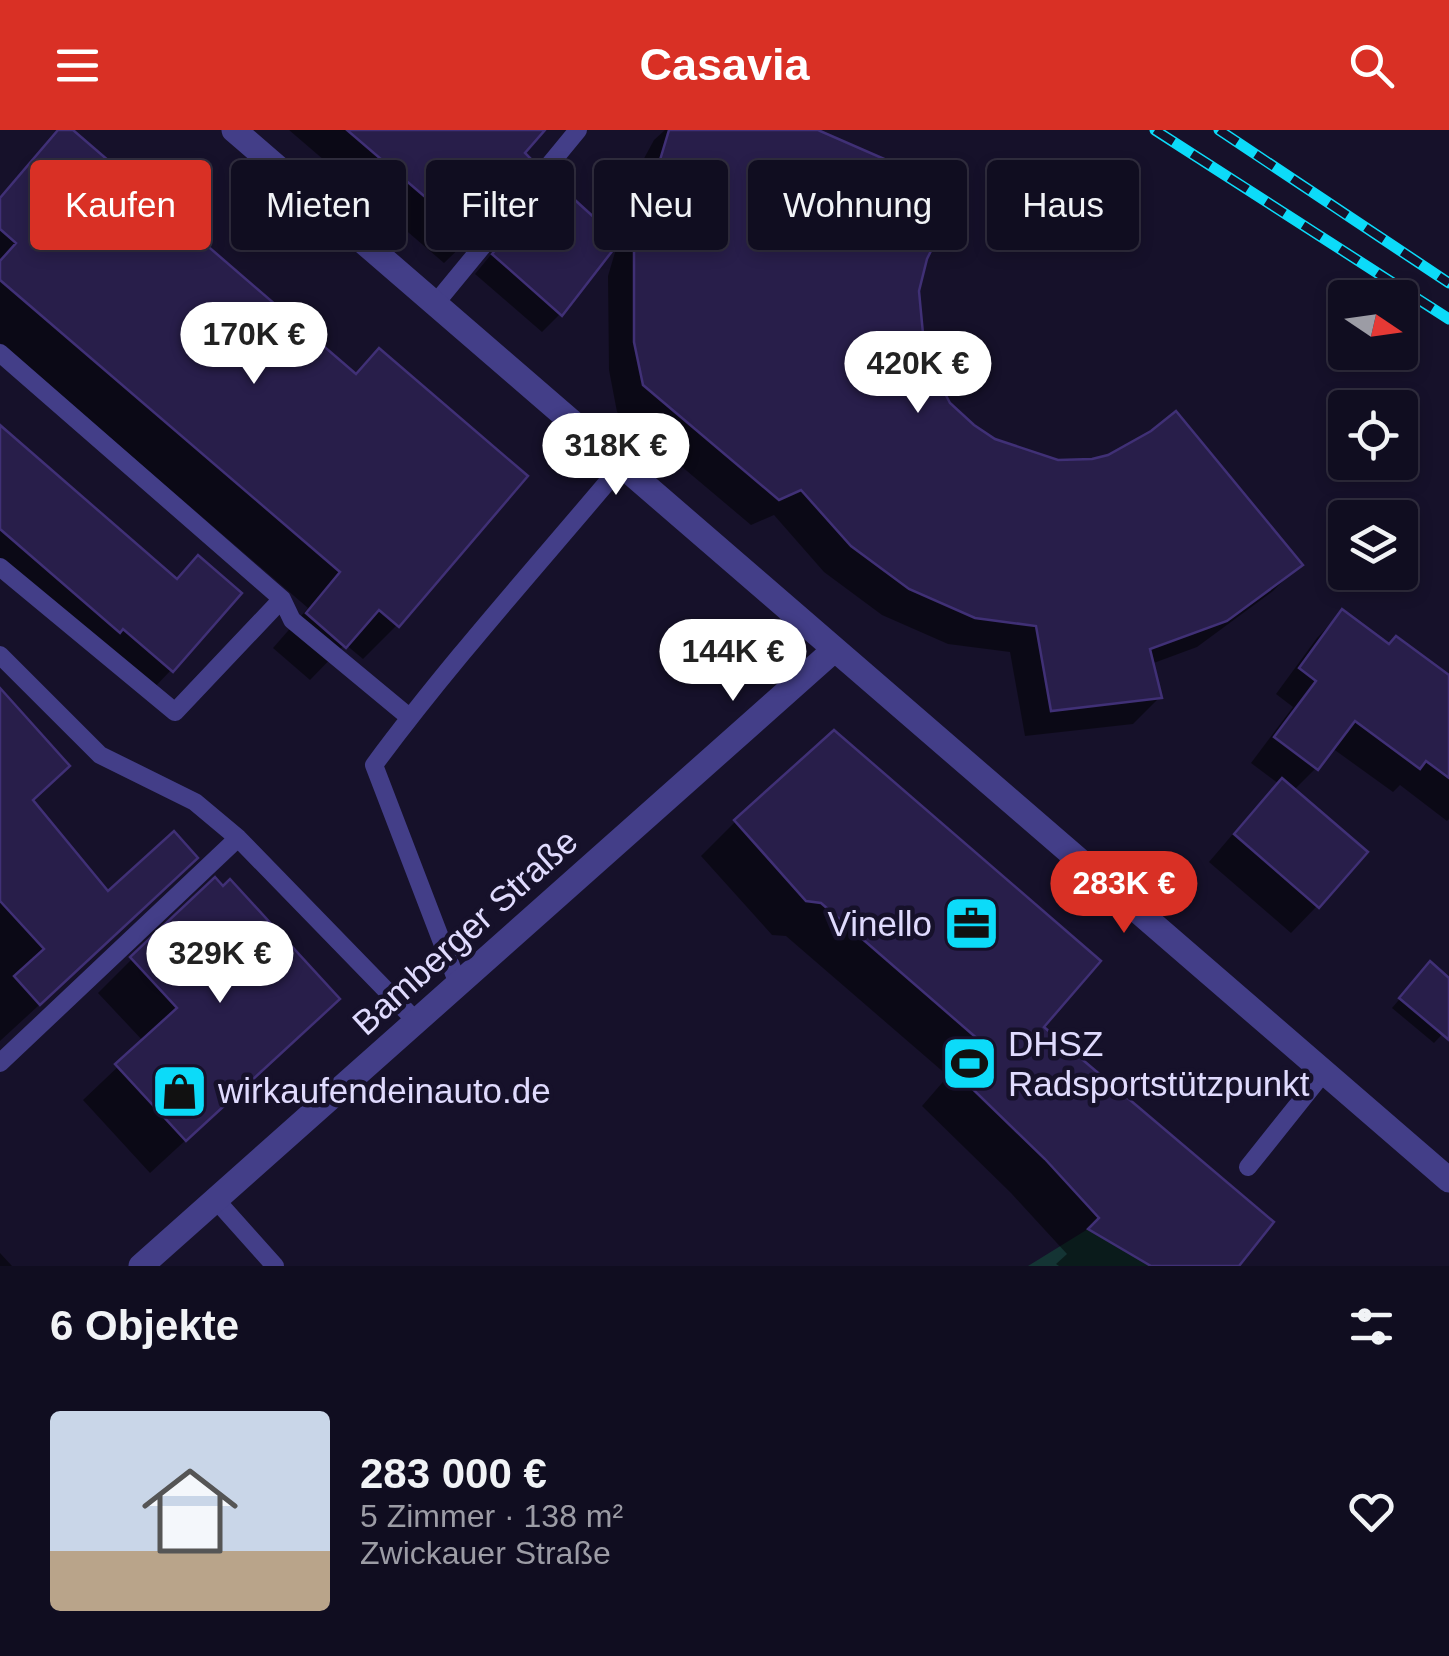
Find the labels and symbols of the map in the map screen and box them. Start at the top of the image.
north arrow [1328,280,1418,370]
pin: 170K € [173,302,335,387]
pin: 420K € [837,331,999,416]
pin: 318K € [535,413,697,498]
pin: 144K € [652,619,814,704]
street label: Bamberger Straße [345,821,585,1042]
pin: 283K € [1043,851,1205,936]
office icon: Vinello [941,894,1001,954]
place label: Vinello [828,904,932,943]
pin: 329K € [139,921,301,1006]
place label: DHSZ Radsportstützpunkt [1008,1024,1310,1103]
sports icon: DHSZ Radsportstützpunkt [939,1034,999,1094]
shop icon: wirkaufendeinauto.de [149,1061,209,1121]
place label: wirkaufendeinauto.de [217,1071,551,1110]

